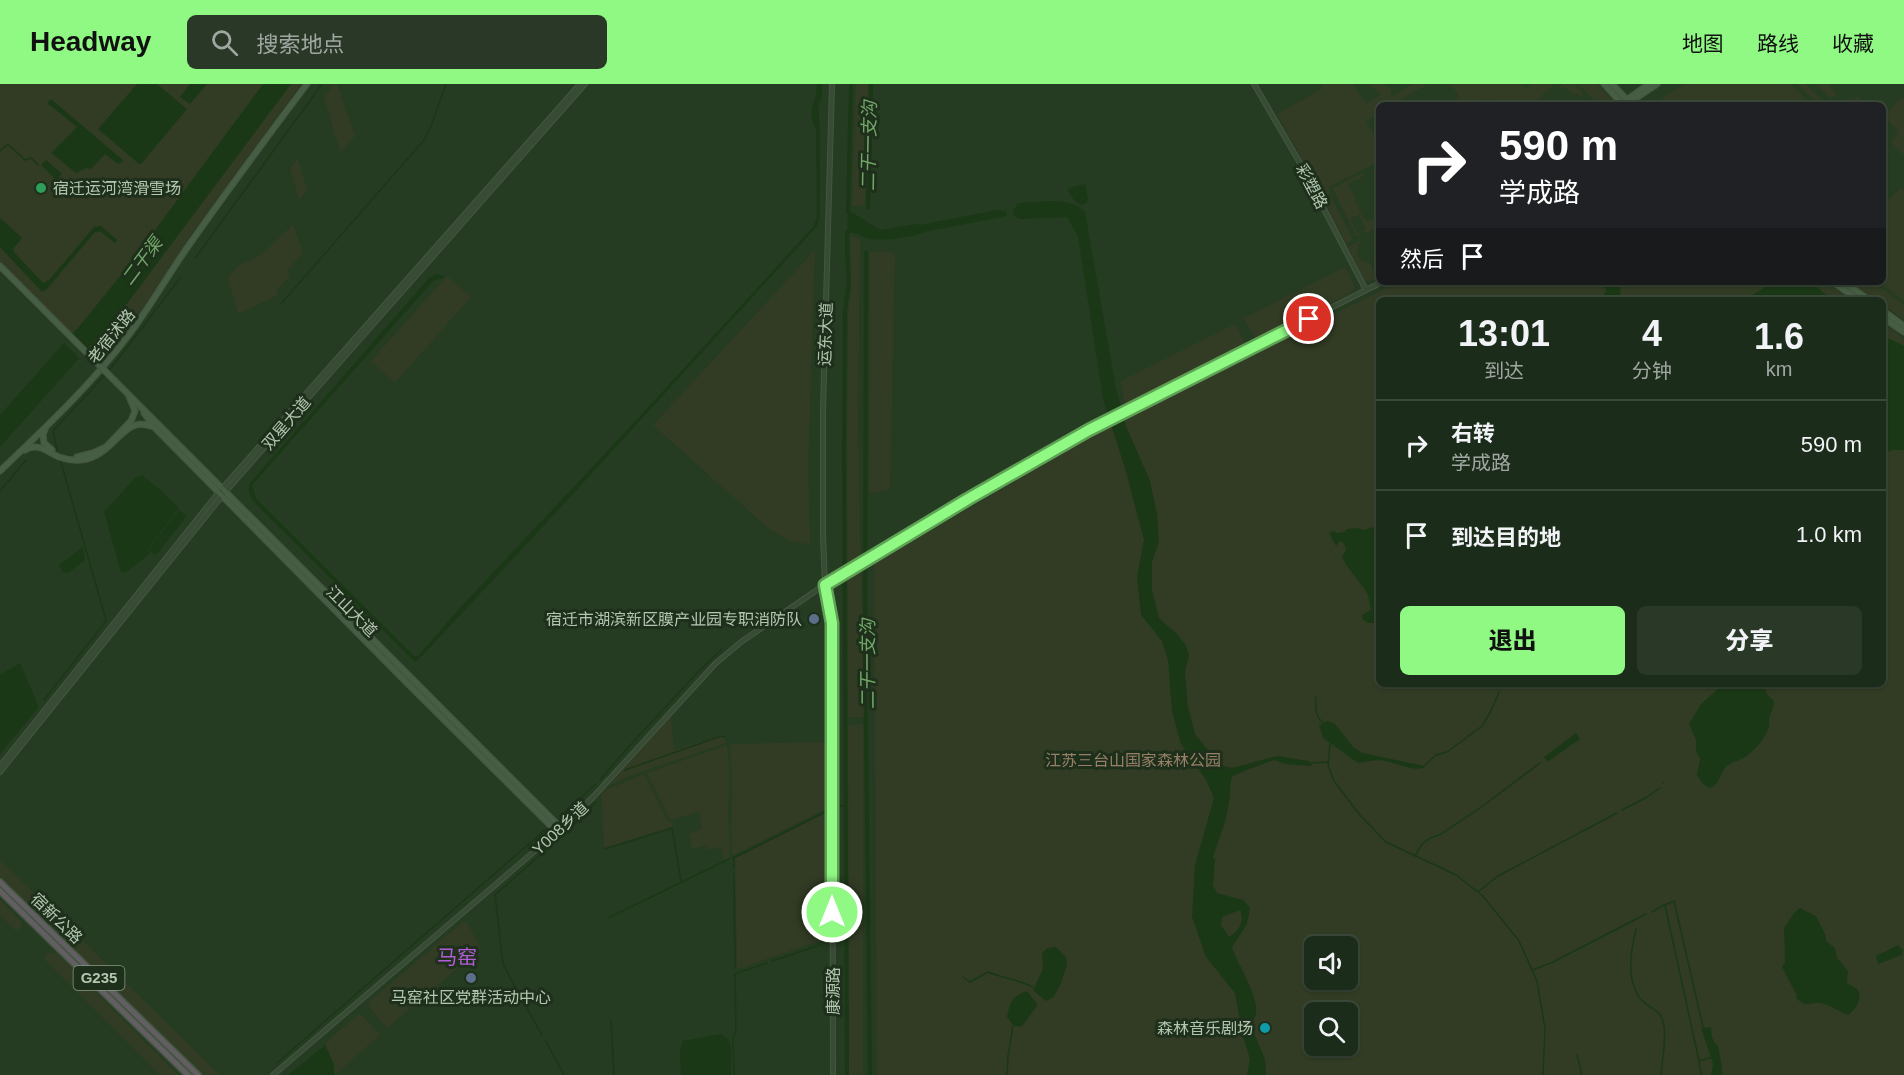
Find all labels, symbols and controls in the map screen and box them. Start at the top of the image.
search box [187,15,607,69]
text: Headway [30,26,151,57]
icon: search [208,26,241,59]
text: 搜索地点 [256,32,344,57]
text: 地图 [1682,32,1724,55]
text: 路线 [1757,32,1799,55]
text: 收藏 [1832,32,1874,55]
water label: 二干一支沟 [858,99,880,191]
text: 590 m [1499,122,1618,169]
icon: right [1400,126,1478,204]
street label: 彩塑路 [1293,161,1330,211]
text: 学成路 [1499,178,1580,208]
place label: 宿迁运河湾滑雪场 [53,180,181,197]
marker: 宿迁运河湾滑雪场 [34,181,48,195]
water label: 二干渠 [118,231,168,289]
icon: arrive [1456,240,1489,273]
text: 然后 [1400,247,1444,272]
pin [1283,293,1334,344]
street label: 运东大道 [816,302,835,366]
icon: arrive [1292,302,1325,335]
street label: 老宿沭路 [85,306,138,367]
text: 13:01 [1458,313,1550,354]
text: 4 [1642,313,1662,354]
text: 1.6 [1754,316,1804,357]
text: km [1766,358,1792,380]
text: 到达 [1484,360,1524,382]
text: 分钟 [1632,360,1672,382]
street label: 双星大道 [259,394,314,453]
text: 右转 [1451,421,1495,446]
icon: right [1400,429,1433,462]
text: 590 m [1801,432,1862,457]
text: 学成路 [1451,452,1511,474]
icon: arrive [1400,519,1433,552]
text: 1.0 km [1796,522,1862,547]
text: 到达目的地 [1451,525,1561,550]
street label: 江山大道 [323,583,380,640]
button: 退出 [1400,606,1625,675]
button: 分享 [1637,606,1862,675]
place label: 宿迁市湖滨新区膜产业园专职消防队 [546,611,802,628]
marker: 宿迁市湖滨新区膜产业园专职消防队 [807,612,821,626]
water label: 二干一支沟 [858,617,878,709]
park label: 江苏三台山国家森林公园 [1045,752,1221,769]
street label: Y008乡道 [529,798,592,858]
position arrow [800,880,864,944]
street label: 宿新公路 [28,890,86,947]
map controls [1304,936,1358,1056]
button: sound [1304,936,1358,990]
district label: 马窑 [437,946,477,968]
road number: G235 [74,966,124,990]
street label: 康源路 [825,967,842,1015]
marker: 马窑社区党群活动中心 [464,971,478,985]
place label: 马窑社区党群活动中心 [391,989,551,1006]
button: search [1304,1002,1358,1056]
place label: 森林音乐剧场 [1157,1020,1253,1037]
marker: 森林音乐剧场 [1258,1021,1272,1035]

